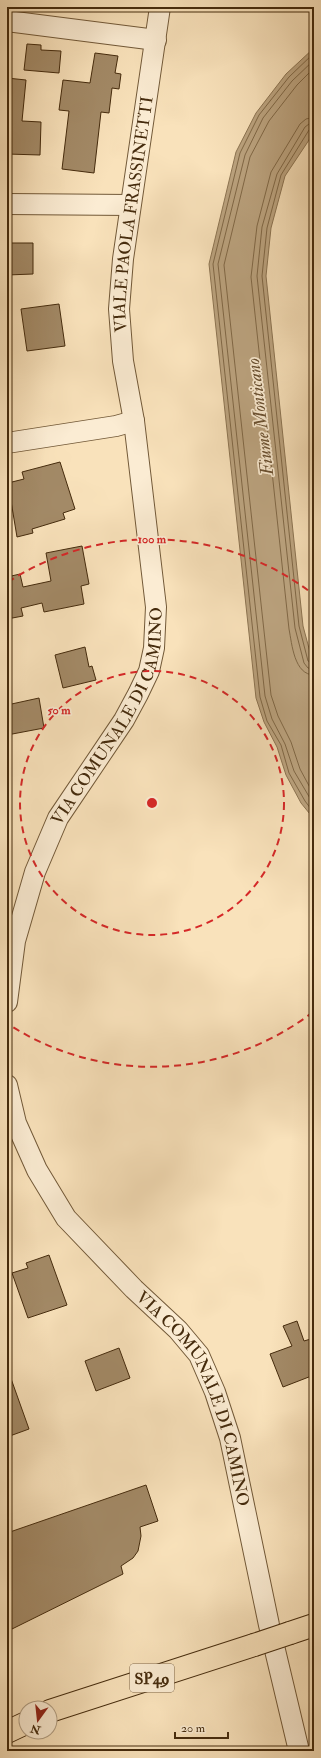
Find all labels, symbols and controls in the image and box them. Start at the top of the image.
street label: VIALE PAOLA FRASSINETTI [109,95,158,333]
water label: Fiume Monticano [242,357,279,478]
text: 100 m [138,532,167,547]
street label: VIA COMUNALE DI CAMINO [46,607,167,829]
text: 50 m [47,703,71,718]
centre of rings [145,796,159,810]
street label: VIA COMUNALE DI CAMINO [132,1287,254,1508]
road number: SP49 [130,1664,174,1692]
north arrow [18,1700,58,1740]
scale bar [175,1714,228,1740]
text: N [28,1721,43,1737]
text: 20 m [181,1721,206,1736]

